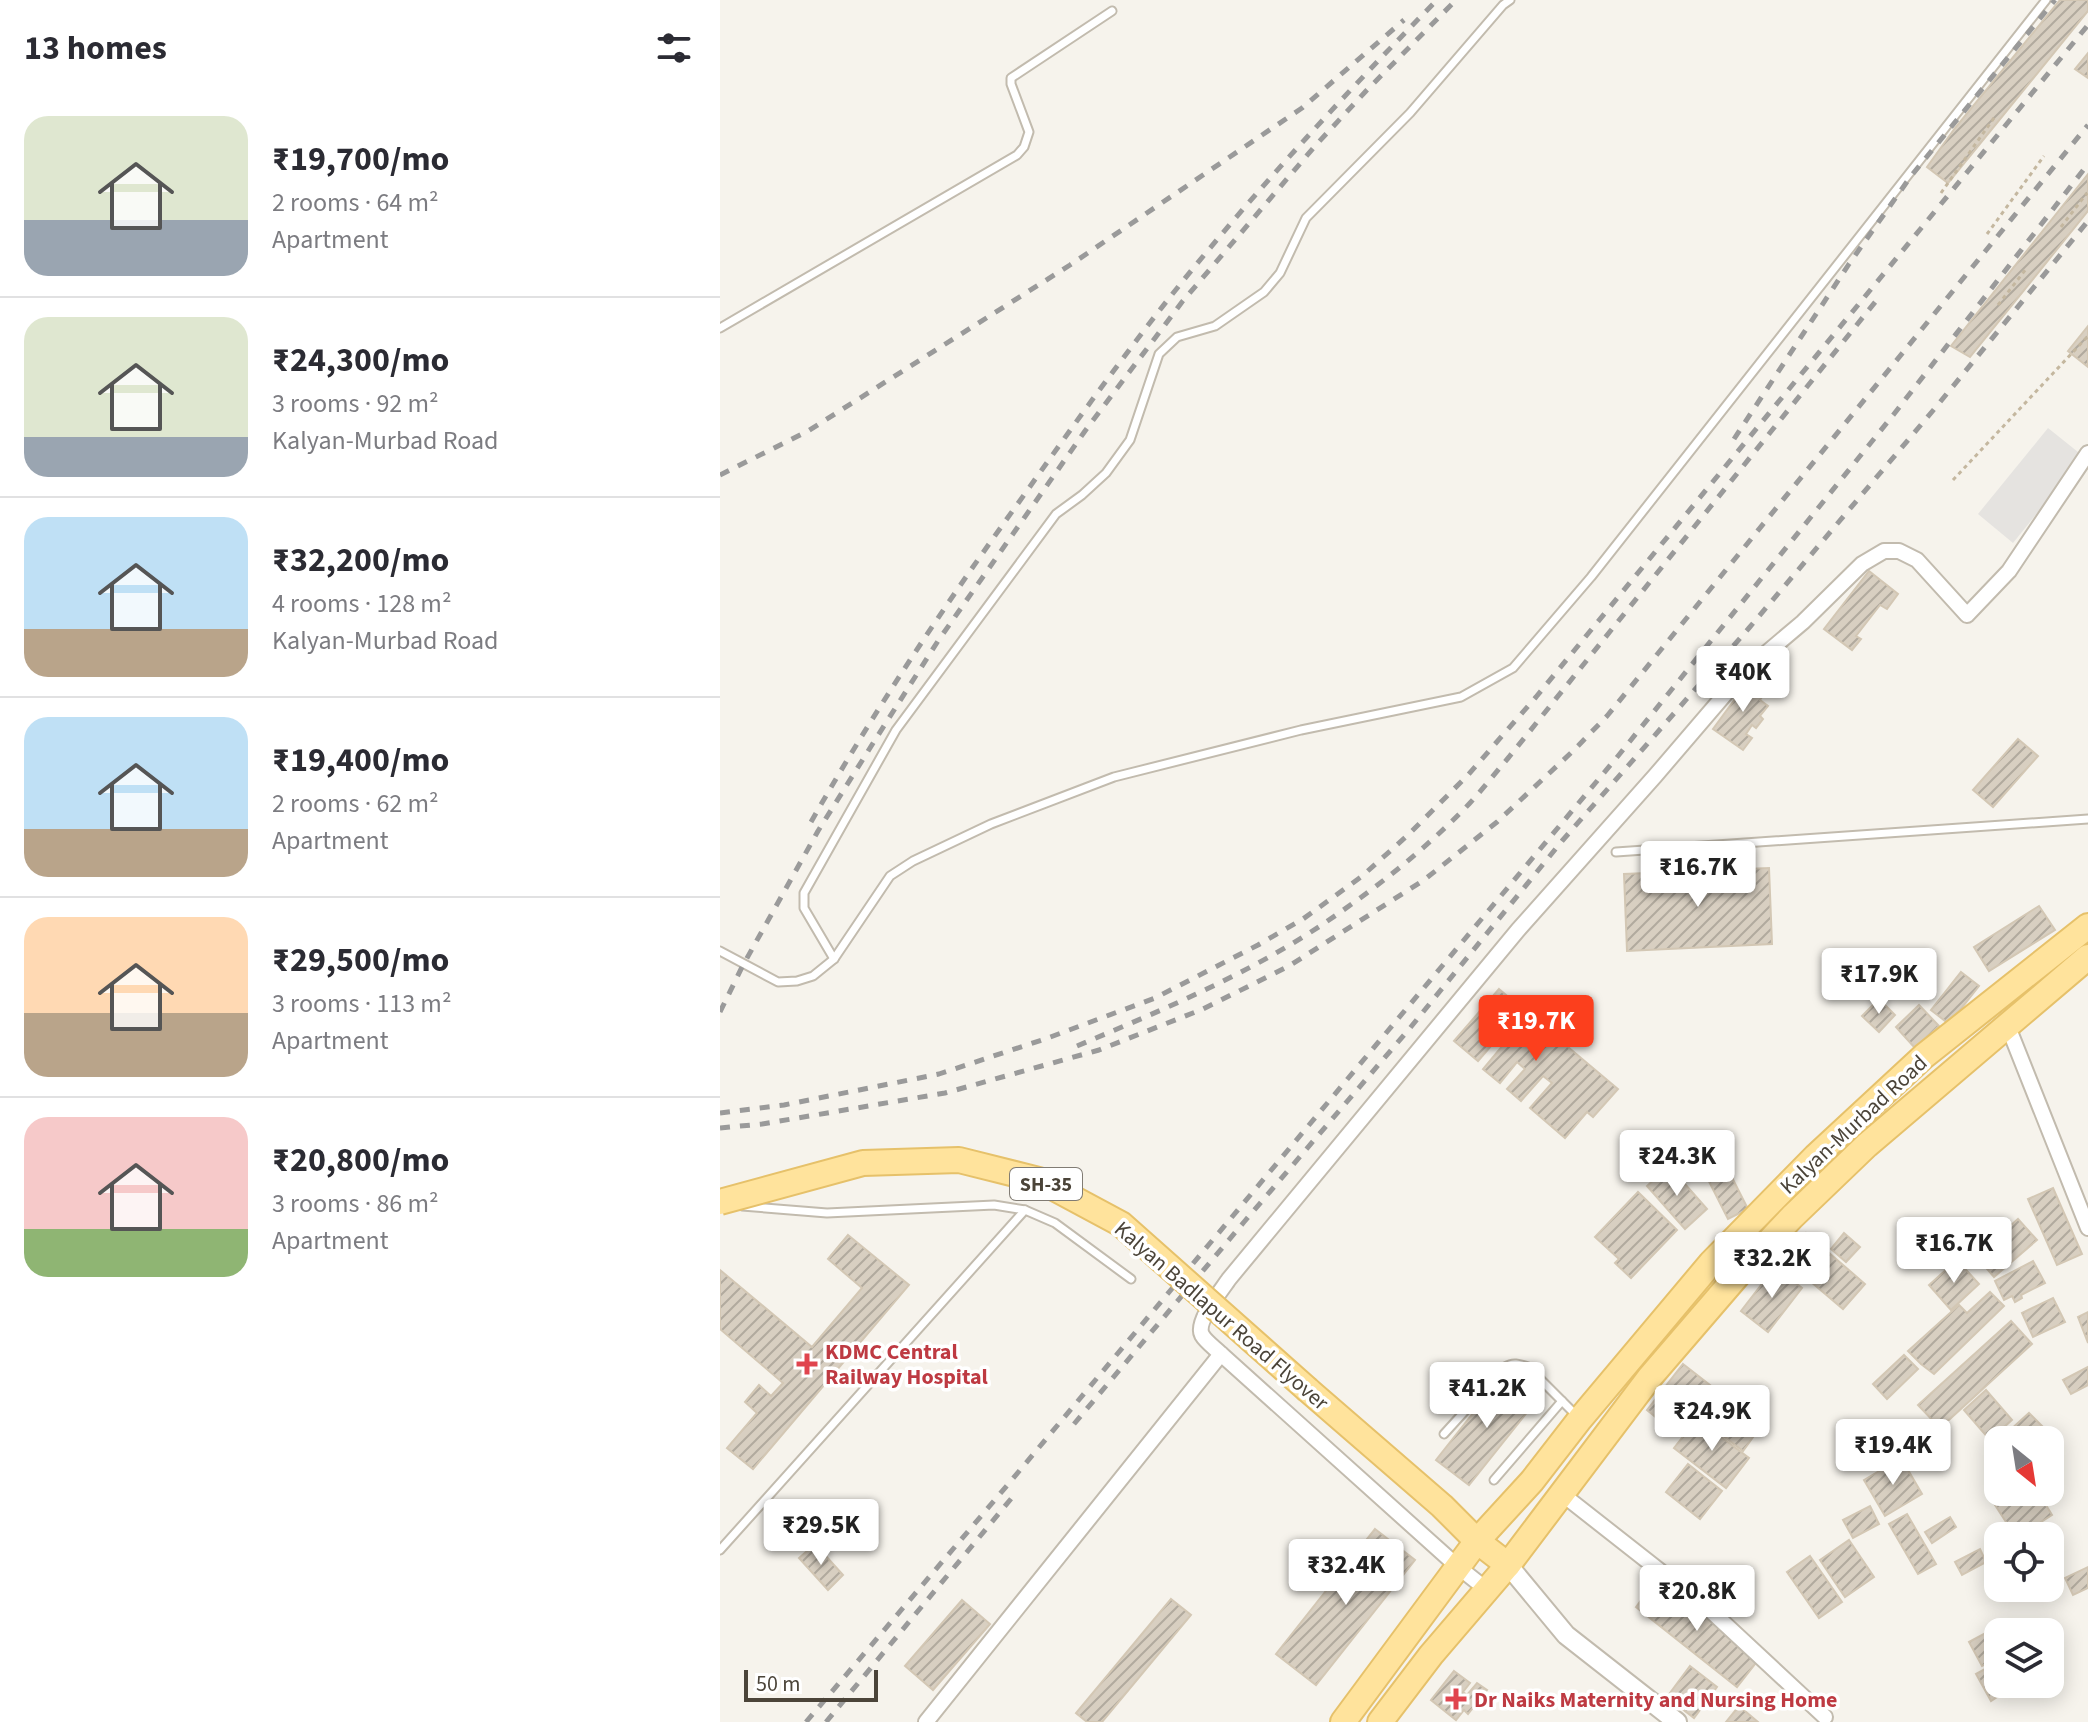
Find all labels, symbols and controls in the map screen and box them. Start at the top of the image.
text: 13 homes [24,24,167,73]
icon: filters [652,26,696,70]
text: ₹19,700/mo [272,135,449,184]
icon: home [88,148,184,244]
text: 2 rooms · 64 m² [272,184,439,221]
text: Apartment [272,221,389,258]
text: ₹24,300/mo [272,336,449,385]
icon: home [88,349,184,445]
text: 3 rooms · 92 m² [272,385,439,422]
text: Kalyan-Murbad Road [272,422,498,459]
text: ₹32,200/mo [272,536,449,585]
icon: home [88,549,184,645]
text: 4 rooms · 128 m² [272,585,451,622]
text: Kalyan-Murbad Road [272,622,498,659]
pin: ₹40K [1696,646,1790,714]
text: ₹40K [1714,653,1772,690]
text: ₹19,400/mo [272,736,449,785]
icon: home [88,749,184,845]
text: 2 rooms · 62 m² [272,785,439,822]
text: Apartment [272,822,389,859]
pin: ₹16.7K [1633,841,1763,909]
text: ₹16.7K [1659,848,1737,885]
text: ₹29,500/mo [272,936,449,985]
pin: ₹17.9K [1814,948,1944,1016]
icon: home [88,949,184,1045]
text: ₹17.9K [1840,955,1918,992]
text: 3 rooms · 113 m² [272,985,451,1022]
pin: ₹19.7K [1471,995,1601,1063]
text: ₹19.7K [1497,1002,1575,1039]
text: Apartment [272,1022,389,1059]
street label: Kalyan-Murbad Road [1773,1048,1935,1202]
pin: ₹24.3K [1612,1130,1742,1198]
text: ₹20,800/mo [272,1136,449,1185]
text: ₹24.3K [1638,1137,1716,1174]
icon: home [88,1149,184,1245]
road number: SH-35 [1010,1168,1082,1200]
text: 3 rooms · 86 m² [272,1185,439,1222]
street label: Kalyan Badlapur Road Flyover [1107,1214,1336,1418]
pin: ₹16.7K [1889,1217,2019,1285]
text: Apartment [272,1222,389,1259]
text: ₹16.7K [1915,1224,1993,1261]
pin: ₹32.2K [1707,1232,1837,1300]
text: ₹32.2K [1733,1239,1811,1276]
place label: KDMC Central Railway Hospital [825,1336,988,1393]
marker: KDMC Central Railway Hospital [796,1353,818,1375]
pin: ₹41.2K [1422,1362,1552,1430]
text: ₹41.2K [1448,1369,1526,1406]
pin: ₹24.9K [1647,1385,1777,1453]
text: ₹24.9K [1673,1392,1751,1429]
pin: ₹19.4K [1828,1419,1958,1487]
text: ₹19.4K [1854,1426,1932,1463]
north arrow [1984,1426,2064,1506]
map controls [1984,1426,2064,1698]
pin: ₹29.5K [756,1499,886,1567]
text: ₹29.5K [782,1506,860,1543]
button: locate [1984,1522,2064,1602]
pin: ₹32.4K [1281,1539,1411,1607]
text: ₹32.4K [1307,1546,1385,1583]
pin: ₹20.8K [1632,1565,1762,1633]
text: ₹20.8K [1658,1572,1736,1609]
button: layers [1984,1618,2064,1698]
scale bar [744,1666,878,1702]
text: 50 m [756,1668,801,1700]
place label: Dr Naiks Maternity and Nursing Home [1474,1684,1837,1716]
marker: Dr Naiks Maternity and Nursing Home [1445,1688,1467,1710]

